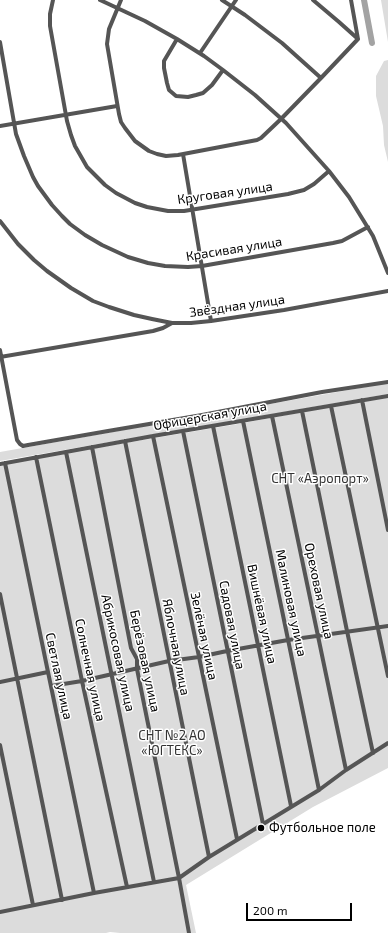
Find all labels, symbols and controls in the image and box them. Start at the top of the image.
street label: Круговая улица [176,179,274,207]
street label: Красивая улица [185,234,283,264]
street label: Звёздная улица [188,292,286,320]
street label: Офицерская улица [152,398,268,434]
park label: СНТ «Аэропорт» [271,471,369,487]
street label: Ореховая улица [301,541,337,641]
street label: Малиновая улица [272,548,310,658]
street label: Вишнёвая улица [244,563,280,665]
street label: Садовая улица [216,579,248,671]
street label: Зелёная улица [187,591,221,681]
street label: Абрикосовая улица [98,593,138,713]
street label: Яблочная улица [159,597,193,697]
street label: Берёзовая улица [127,609,163,713]
street label: Солнечная улица [72,617,108,723]
street label: Светлая улица [42,631,76,721]
park label: СНТ №2 АО «ЮГТЕКС» [138,728,206,759]
place label: Футбольное поле [269,820,376,836]
marker: Футбольное поле [256,823,266,833]
scale bar [248,895,354,921]
text: 200 m [253,903,287,917]

